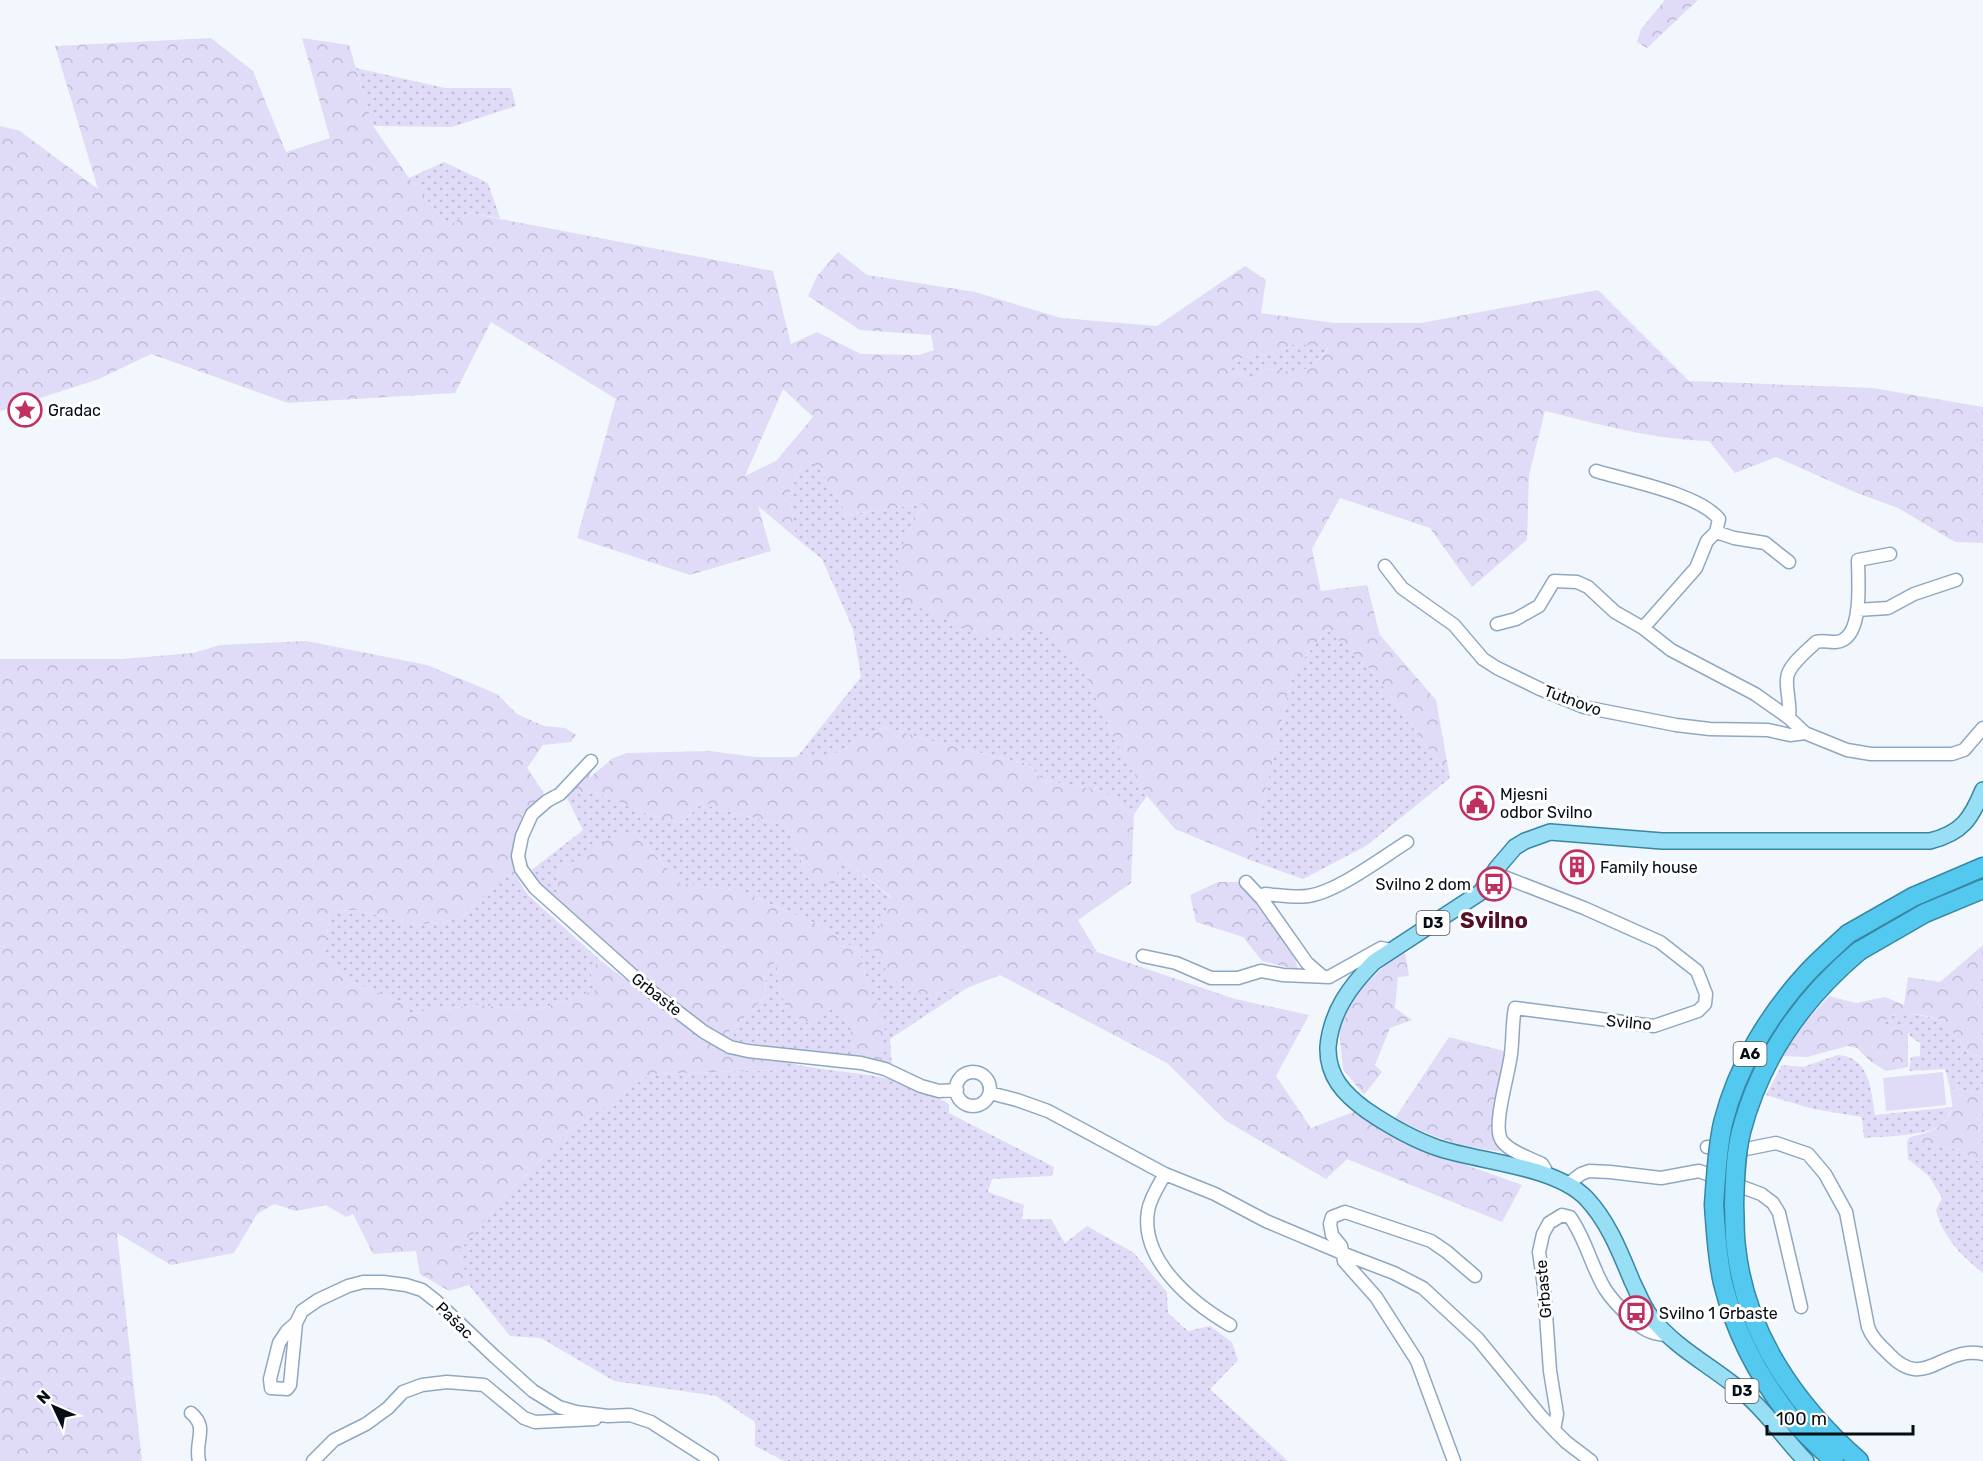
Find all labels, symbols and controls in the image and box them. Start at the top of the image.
place icon: Gradac [7,392,43,428]
place label: Gradac [48,401,101,420]
street label: Tutnovo [1541,681,1604,720]
public building icon: Mjesni odbor Svilno [1459,785,1495,821]
place label: Mjesni odbor Svilno [1500,785,1592,822]
building icon: Family house [1559,849,1595,885]
place label: Family house [1600,858,1698,877]
bus stop icon: Svilno 2 dom [1476,866,1512,902]
place label: Svilno 2 dom [1375,875,1471,894]
district label: Svilno [1460,907,1528,934]
road number: D3 [1416,911,1450,935]
street label: Grbaste [628,969,686,1020]
street label: Svilno [1606,1011,1652,1034]
road number: A6 [1734,1042,1766,1066]
street label: Grbaste [1531,1259,1556,1319]
bus stop icon: Svilno 1 Grbaste [1618,1295,1654,1331]
street label: Pašac [432,1298,477,1343]
place label: Svilno 1 Grbaste [1659,1304,1778,1323]
north arrow [24,1377,84,1437]
road number: D3 [1726,1379,1758,1403]
text: N [33,1386,54,1408]
scale bar [1767,1398,1912,1436]
text: 100 m [1776,1408,1827,1430]

